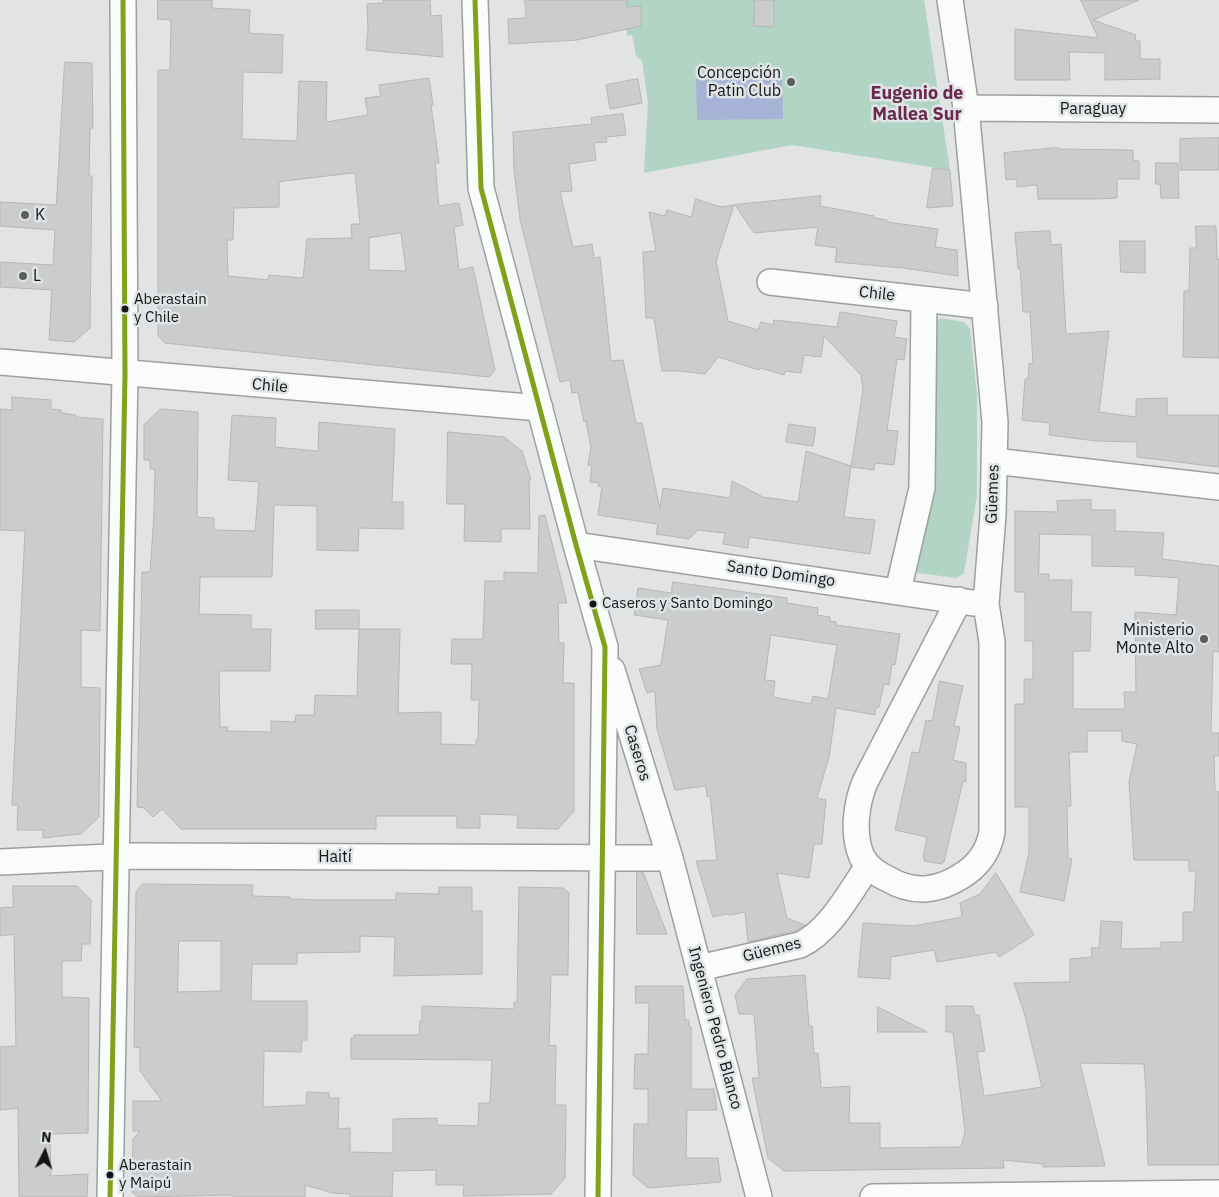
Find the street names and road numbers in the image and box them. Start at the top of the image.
street label: Paraguay [1060,99,1126,119]
street label: Chile [858,283,896,305]
street label: Chile [251,375,289,397]
street label: Güemes [982,464,1004,524]
street label: Santo Domingo [726,557,836,591]
street label: Caseros [619,723,655,783]
street label: Haití [318,847,352,867]
street label: Güemes [741,933,803,967]
street label: Ingeniero Pedro Blanco [684,944,746,1112]

